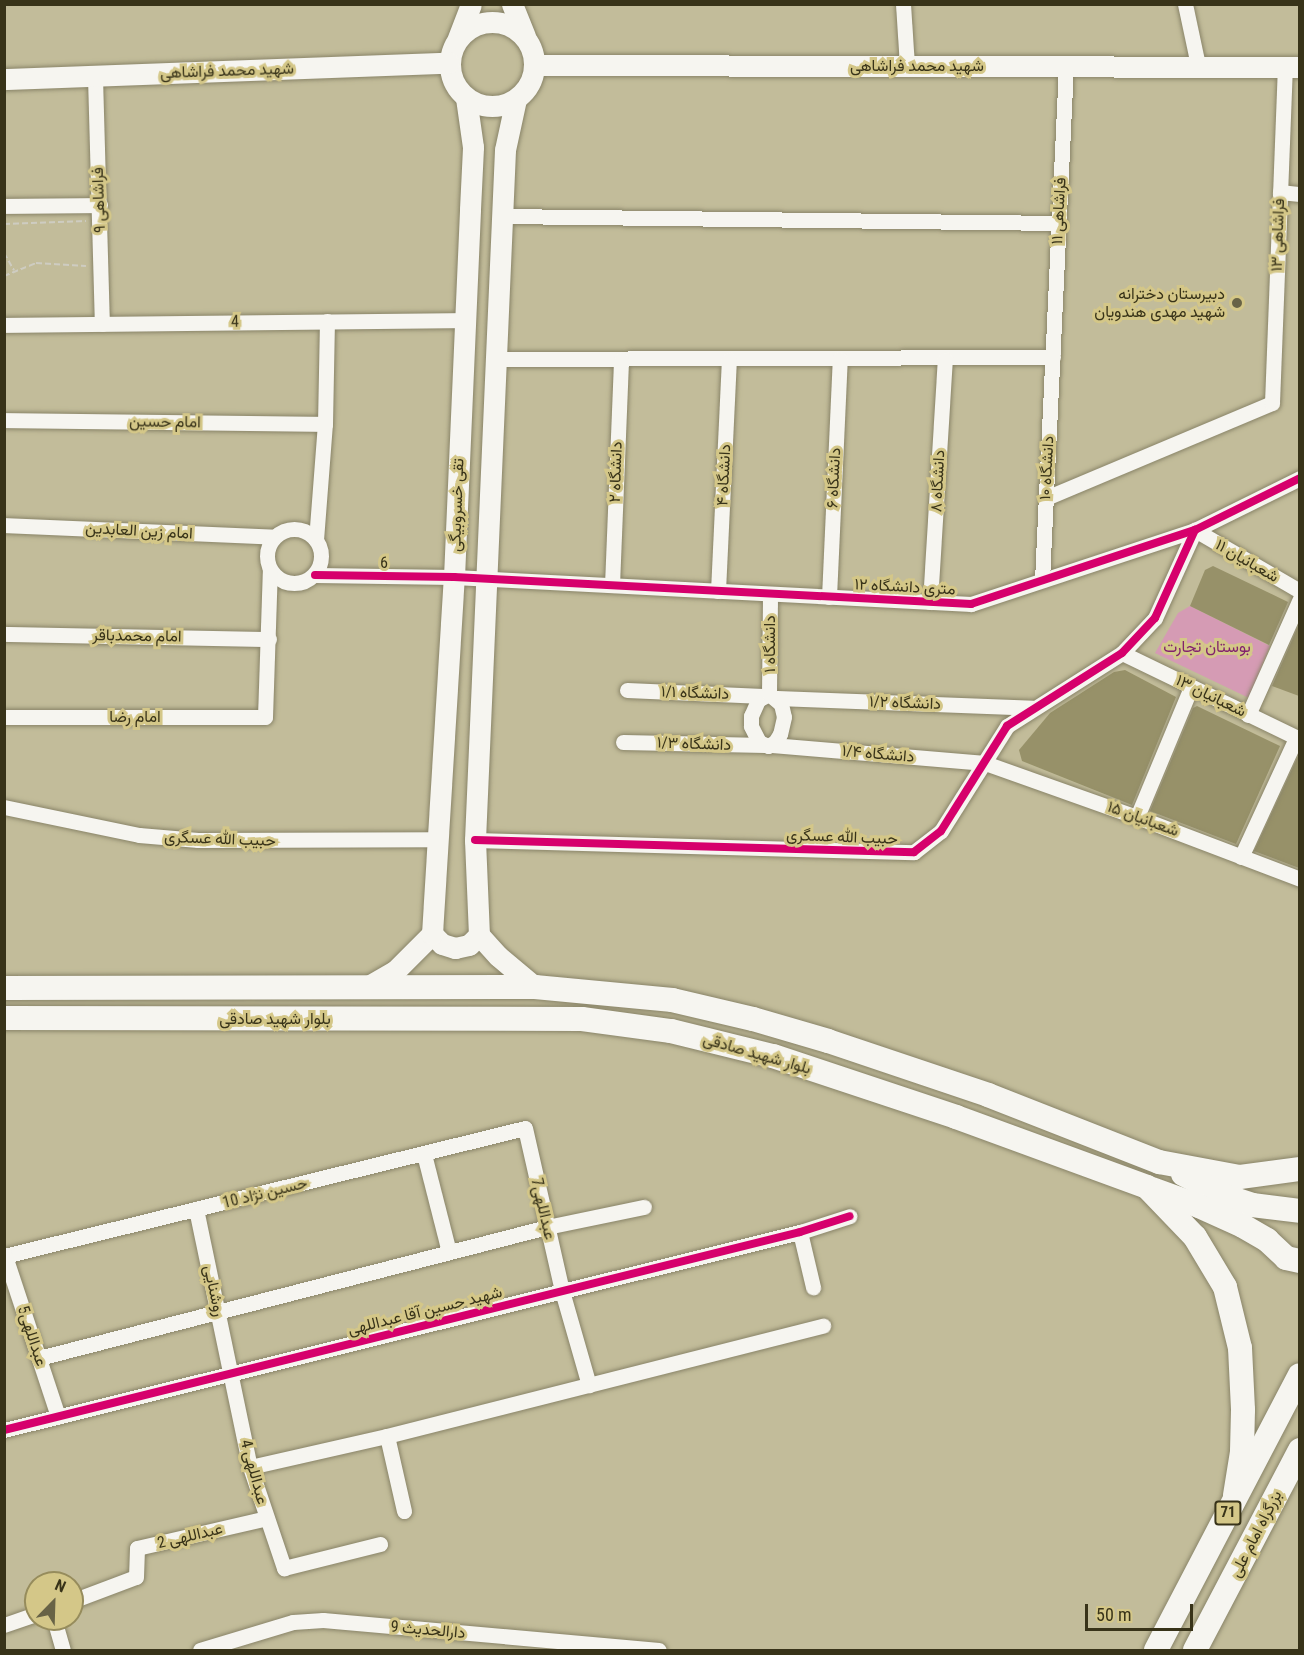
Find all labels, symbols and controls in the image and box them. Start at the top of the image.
street label: شهید محمد فراشاهی [850,56,984,76]
street label: شهید محمد فراشاهی [160,59,294,83]
street label: فراشاهی ۹ [88,167,110,233]
street label: فراشاهی ۱۱ [1048,177,1070,245]
street label: فراشاهی ۱۳ [1267,198,1289,272]
place label: دبیرستان دخترانه شهید مهدی هندویان [1094,284,1225,322]
marker: دبیرستان دخترانه شهید مهدی هندویان [1230,296,1244,310]
street label: 4 [231,312,239,332]
street label: امام حسین [129,412,201,432]
street label: دانشگاه ۱۰ [1036,435,1058,501]
street label: دانشگاه ۲ [605,441,627,503]
street label: دانشگاه ۴ [713,444,735,506]
street label: دانشگاه ۶ [823,447,845,509]
street label: دانشگاه ۸ [927,449,949,513]
street label: تقی خسروبیگی [446,458,468,552]
street label: امام زین العابدین [85,519,193,543]
street label: شعبانیان ۱۱ [1212,535,1282,587]
street label: 6 [380,553,388,573]
street label: ۱۲ متری دانشگاه [854,575,956,599]
street label: دانشگاه ۱ [760,615,780,673]
street label: امام محمدباقر [92,626,182,646]
park label: بوستان تجارت [1163,637,1251,657]
street label: شعبانیان ۱۳ [1173,671,1249,721]
street label: دانشگاه ۱/۱ [661,682,729,704]
street label: دانشگاه ۱/۲ [869,692,941,714]
street label: امام رضا [109,707,161,727]
street label: دانشگاه ۱/۳ [657,733,731,755]
street label: دانشگاه ۱/۴ [841,741,915,767]
street label: شعبانیان ۱۵ [1105,797,1181,841]
street label: حبیب الله عسگری [786,825,898,849]
street label: حبیب الله عسگری [164,827,276,851]
street label: بلوار شهید صادقی [219,1009,331,1029]
street label: بلوار شهید صادقی [701,1029,813,1079]
street label: حسین نژاد 10 [221,1173,309,1213]
street label: عبداللهی7 [527,1176,559,1242]
street label: روشنایی [199,1264,229,1318]
street label: شهید حسین آقا عبداللهی [346,1283,504,1339]
street label: عبداللهی5 [13,1303,51,1369]
street label: عبداللهی 4 [236,1437,272,1507]
street label: بزرگراه امام علی [1226,1487,1286,1581]
road number: 71 [1213,1501,1243,1525]
street label: عبداللهی 2 [156,1519,224,1553]
north arrow [24,1571,84,1631]
text: N [52,1575,69,1596]
scale bar [1088,1592,1196,1630]
text: 50 m [1096,1604,1131,1625]
street label: دارالحدیث 9 [390,1617,466,1643]

